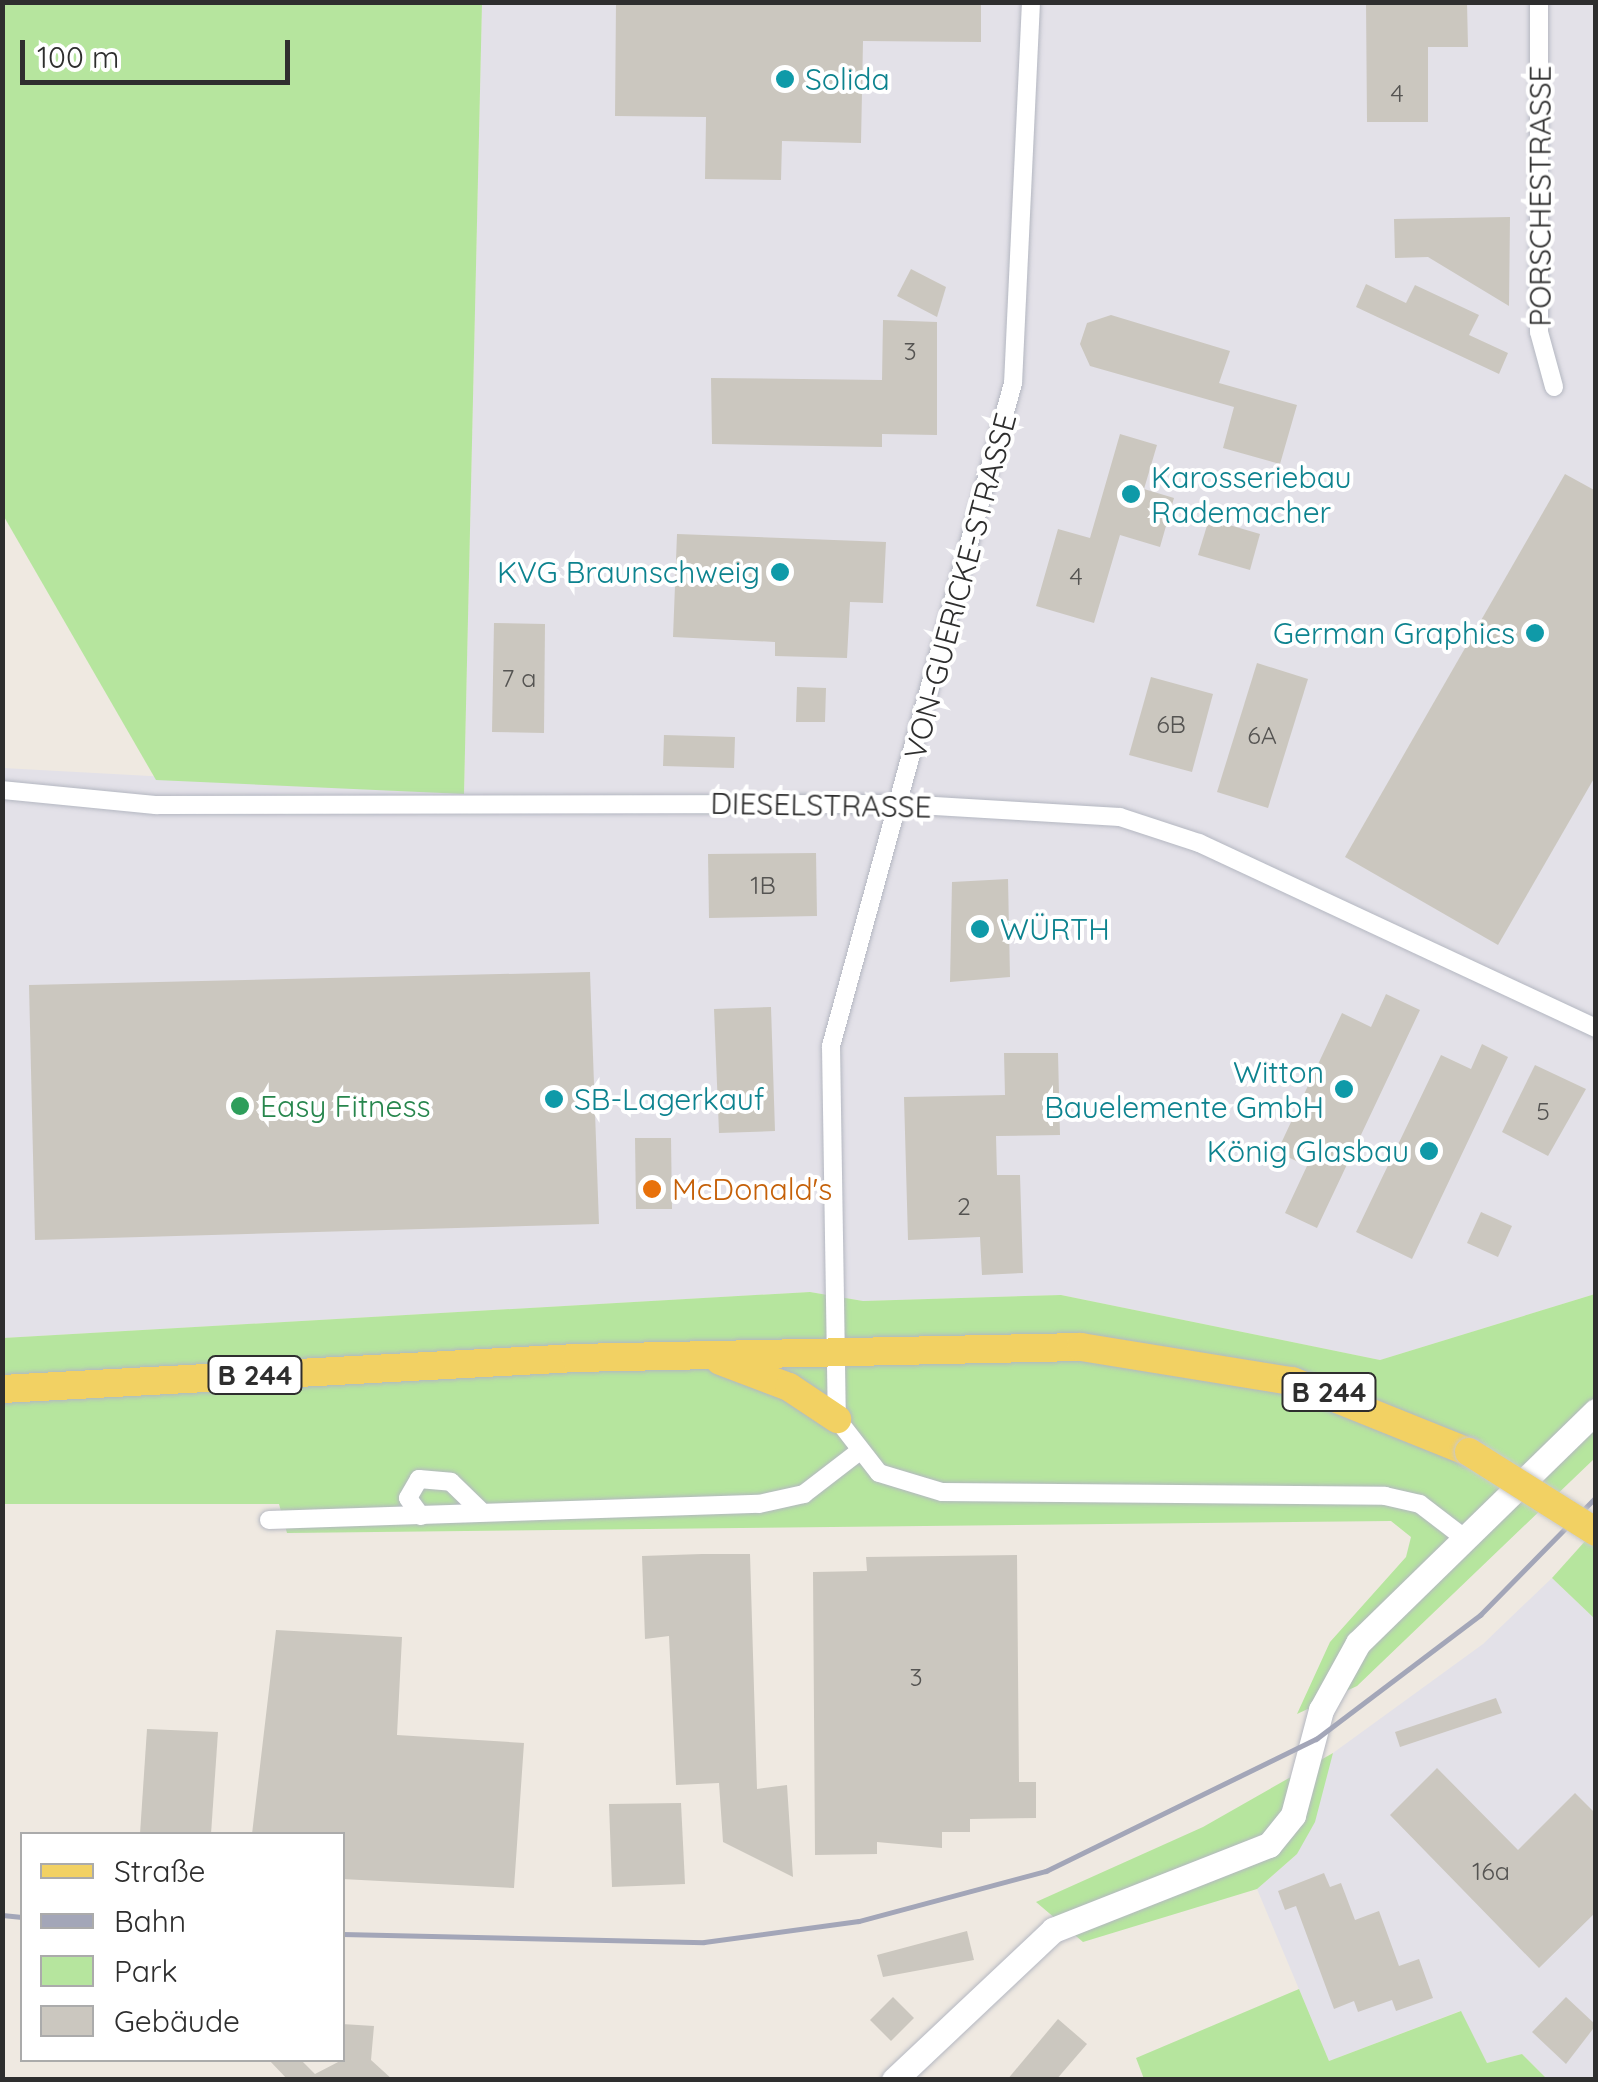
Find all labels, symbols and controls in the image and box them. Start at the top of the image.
scale bar [25,20,295,82]
text: 100 m [37,38,119,76]
place label: Solida [805,61,890,97]
street label: PORSCHESTRASSE [1522,65,1558,327]
marker: Solida [774,68,796,90]
house number: 4 [1390,78,1404,108]
house number: 3 [903,336,917,366]
street label: VON-GUERICKE-STRASSE [896,409,1024,763]
place label: Karosseriebau Rademacher [1151,459,1352,530]
marker: Karosseriebau Rademacher [1120,483,1142,505]
place label: KVG Braunschweig [497,554,760,590]
marker: KVG Braunschweig [769,561,791,583]
house number: 4 [1069,561,1083,591]
place label: German Graphics [1273,615,1515,651]
marker: German Graphics [1524,622,1546,644]
house number: 7 a [502,663,536,693]
house number: 6B [1156,709,1186,739]
house number: 6A [1247,720,1277,750]
street label: DIESELSTRASSE [710,785,932,825]
house number: 1B [750,870,776,900]
place label: WÜRTH [1000,911,1110,947]
marker: WÜRTH [969,918,991,940]
place label: Witton Bauelemente GmbH [1044,1054,1324,1124]
marker: Witton Bauelemente GmbH [1333,1078,1355,1100]
place label: SB-Lagerkauf [574,1081,765,1117]
place label: Easy Fitness [260,1088,431,1124]
marker: SB-Lagerkauf [543,1088,565,1110]
marker: Easy Fitness [229,1095,251,1117]
house number: 5 [1536,1096,1550,1126]
place label: König Glasbau [1207,1133,1409,1169]
marker: König Glasbau [1418,1140,1440,1162]
place label: McDonald's [672,1171,832,1207]
marker: McDonald's [641,1178,663,1200]
house number: 2 [957,1191,971,1221]
road number: B 244 [205,1352,305,1398]
road number: B 244 [1279,1369,1379,1415]
house number: 3 [909,1662,923,1692]
legend [20,1832,345,2062]
text: Straße [114,1852,206,1890]
house number: 16a [1472,1856,1510,1886]
text: Bahn [114,1902,186,1940]
text: Park [114,1952,178,1990]
text: Gebäude [114,2002,240,2040]

